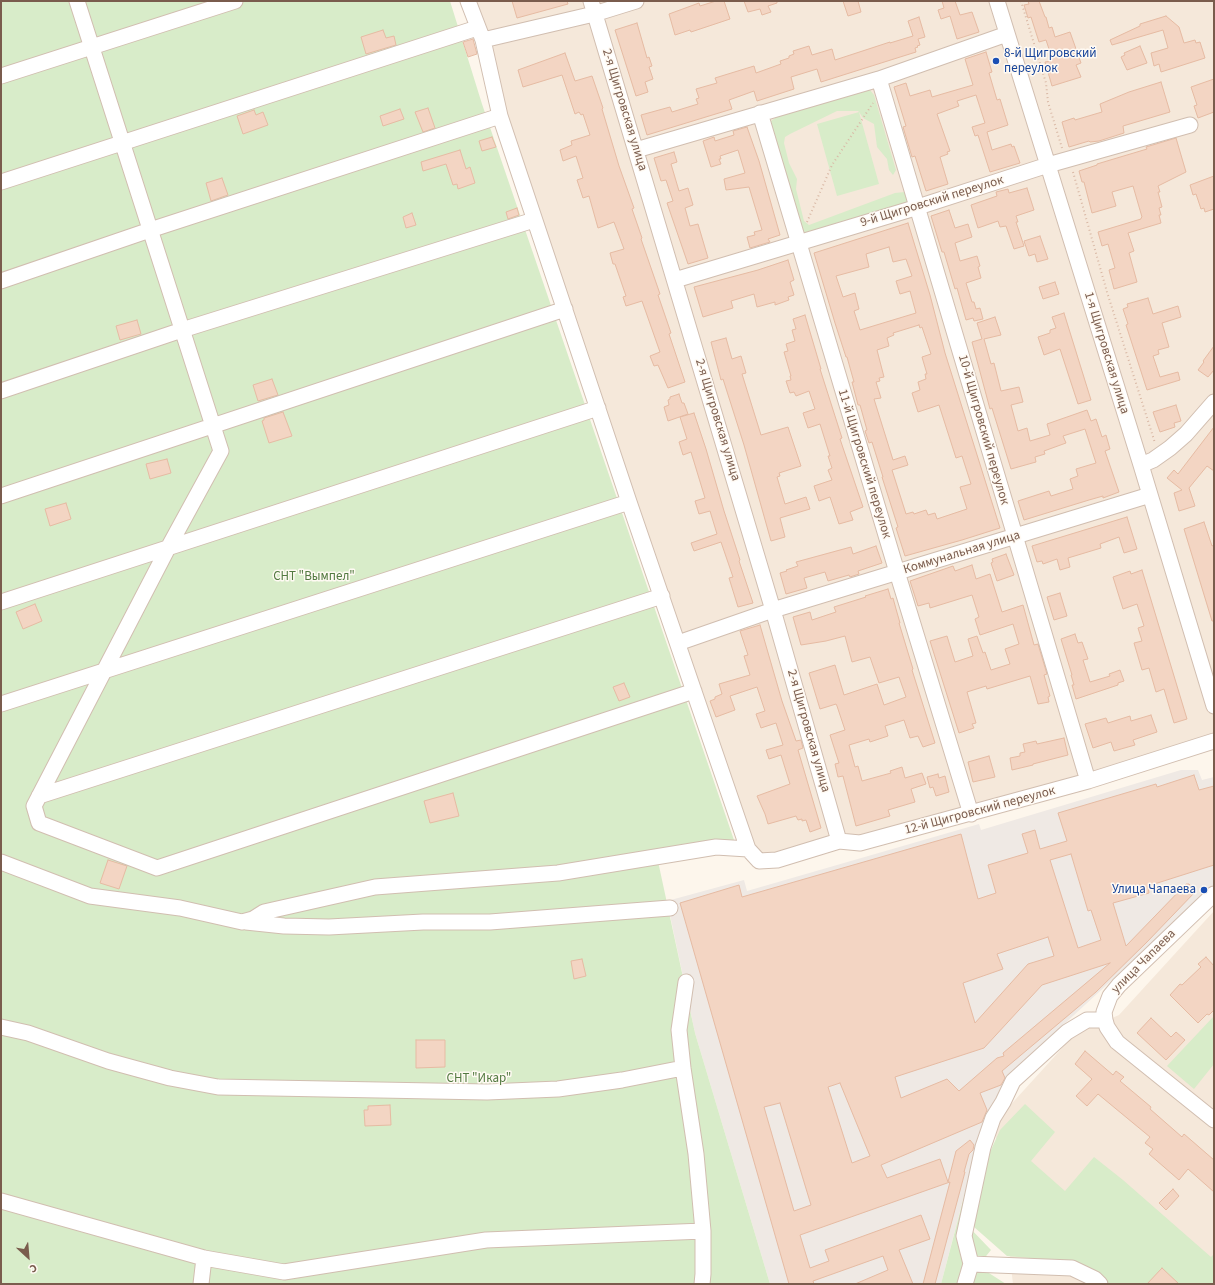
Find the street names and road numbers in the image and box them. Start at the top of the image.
street label: 2-я Щигровская улица [598,47,650,173]
street label: 9-й Щигровский переулок [859,173,1005,231]
street label: 1-я Щигровская улица [1080,290,1132,416]
street label: 10-й Щигровский переулок [954,353,1012,507]
street label: 2-я Щигровская улица [691,357,743,483]
street label: 11-й Щигровский переулок [834,387,894,541]
street label: Коммунальная улица [902,528,1022,578]
street label: 2-я Щигровская улица [783,668,833,794]
street label: 12-й Щигровский переулок [903,783,1057,839]
street label: улица Чапаева [1109,927,1179,997]

